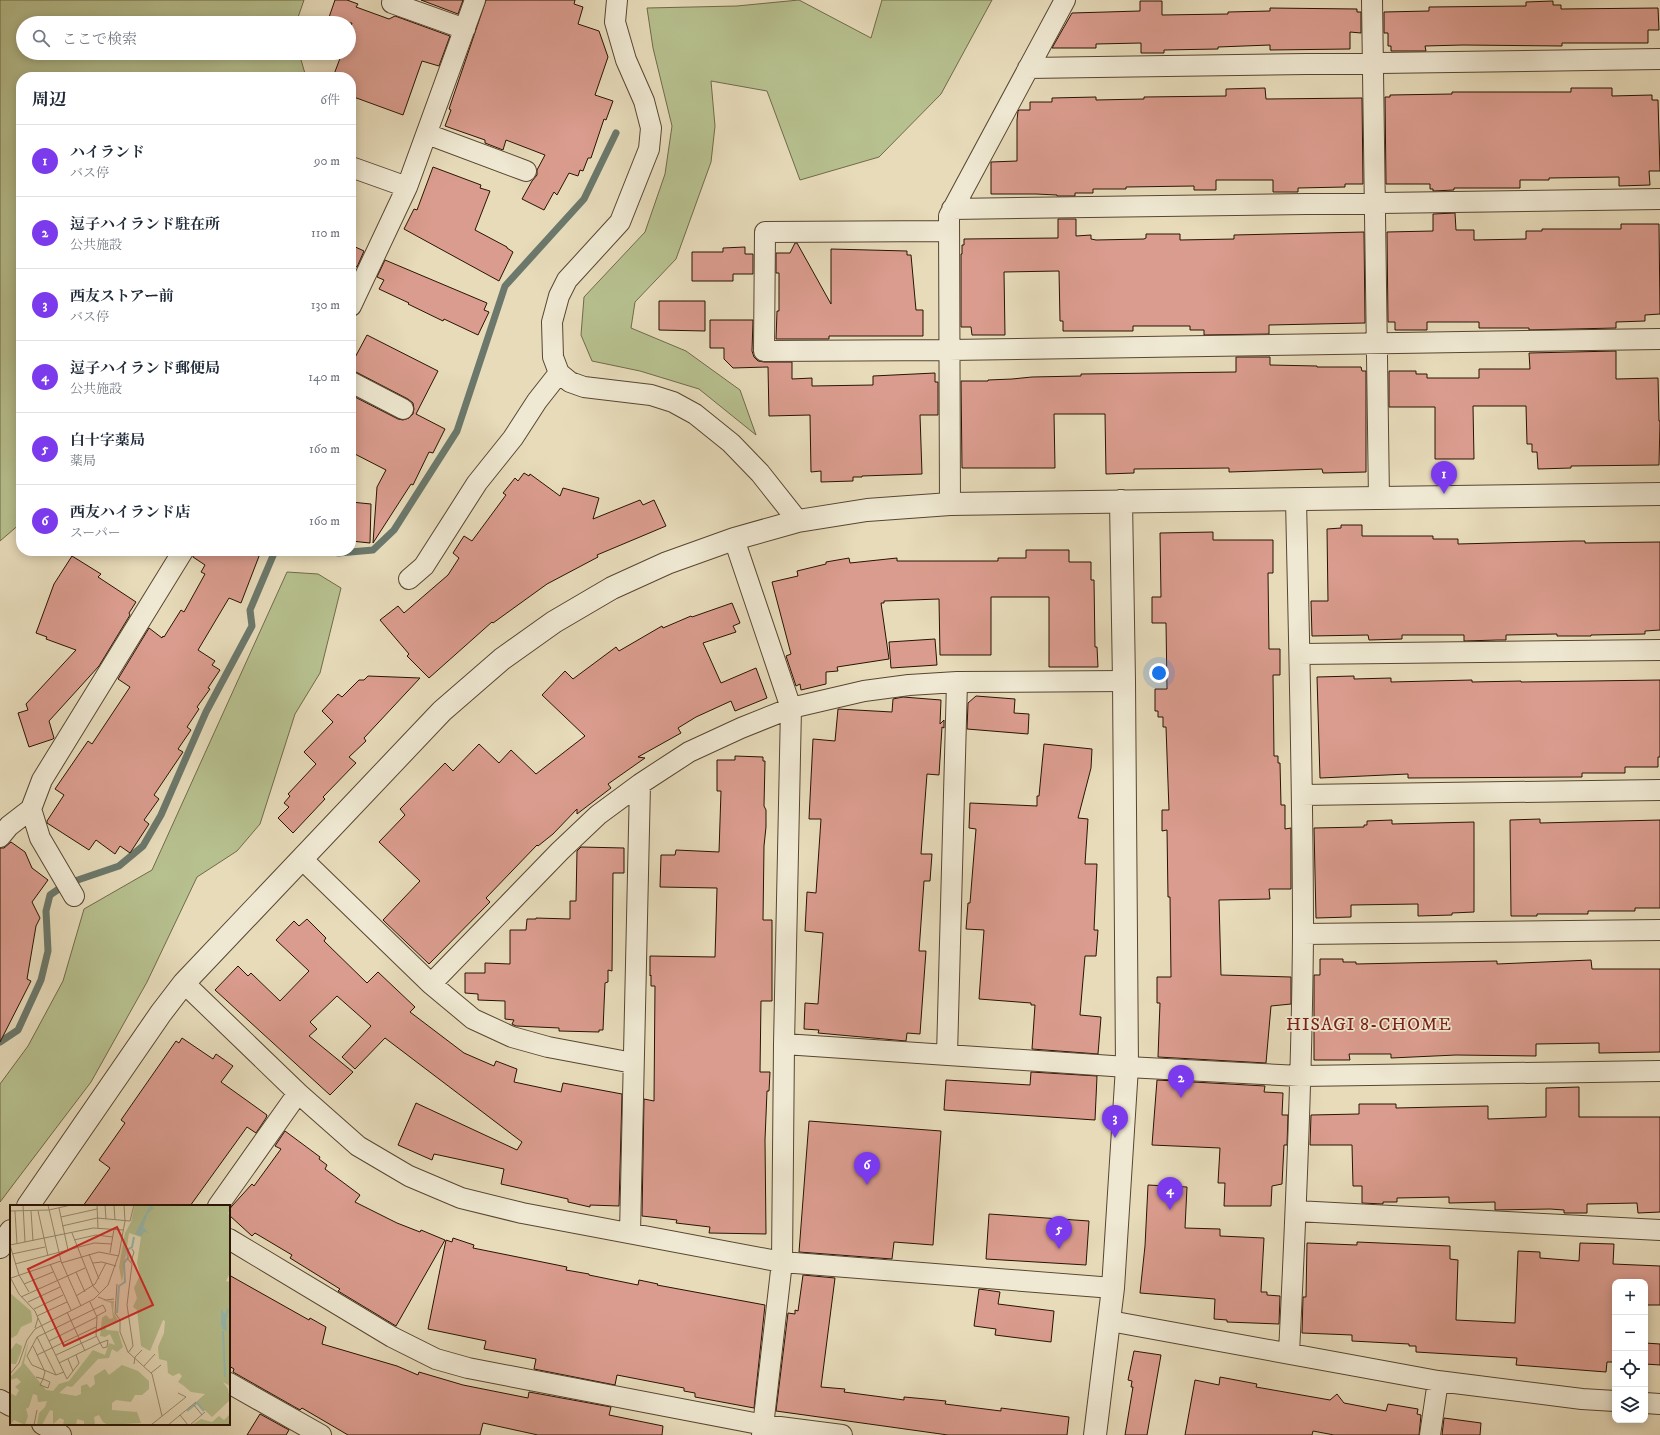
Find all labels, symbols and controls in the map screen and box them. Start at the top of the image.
search box [16,16,356,60]
icon: search [30,27,52,49]
text: ここで検索 [62,30,137,49]
text: 周辺 [32,89,66,111]
text: 6件 [320,92,340,108]
text: ハイランド [70,143,145,162]
text: 1 [43,153,47,169]
text: 90 m [314,153,340,169]
text: バス停 [70,165,109,181]
text: 逗子ハイランド駐在所 [70,215,220,234]
text: 2 [42,225,48,241]
text: 110 m [311,225,340,241]
text: 公共施設 [70,237,122,253]
text: 西友ストアー前 [70,287,174,306]
text: 3 [43,297,47,313]
text: 130 m [311,297,340,313]
text: バス停 [70,309,109,325]
text: 逗子ハイランド郵便局 [70,359,220,378]
text: 4 [41,369,49,385]
text: 140 m [308,369,340,385]
text: 公共施設 [70,381,122,397]
text: 白十字薬局 [70,431,145,450]
text: 5 [42,441,48,457]
text: 160 m [309,441,340,457]
text: 薬局 [70,453,96,469]
pin: 1 [1431,461,1457,494]
text: 西友ハイランド店 [70,503,190,522]
text: 6 [42,513,48,529]
text: 160 m [309,513,340,529]
text: スーパー [70,525,121,541]
your location [1149,663,1169,683]
district label: HISAGI 8-CHOME [1286,1014,1452,1036]
pin: 2 [1168,1065,1194,1098]
pin: 3 [1102,1105,1128,1138]
pin: 6 [854,1152,880,1185]
pin: 4 [1157,1177,1183,1210]
inset map [10,1205,230,1425]
pin: 5 [1046,1216,1072,1249]
map controls [1612,1279,1648,1423]
button: + [1612,1279,1648,1315]
button: − [1612,1315,1648,1351]
button: locate [1612,1351,1648,1387]
button: layers [1612,1387,1648,1423]

